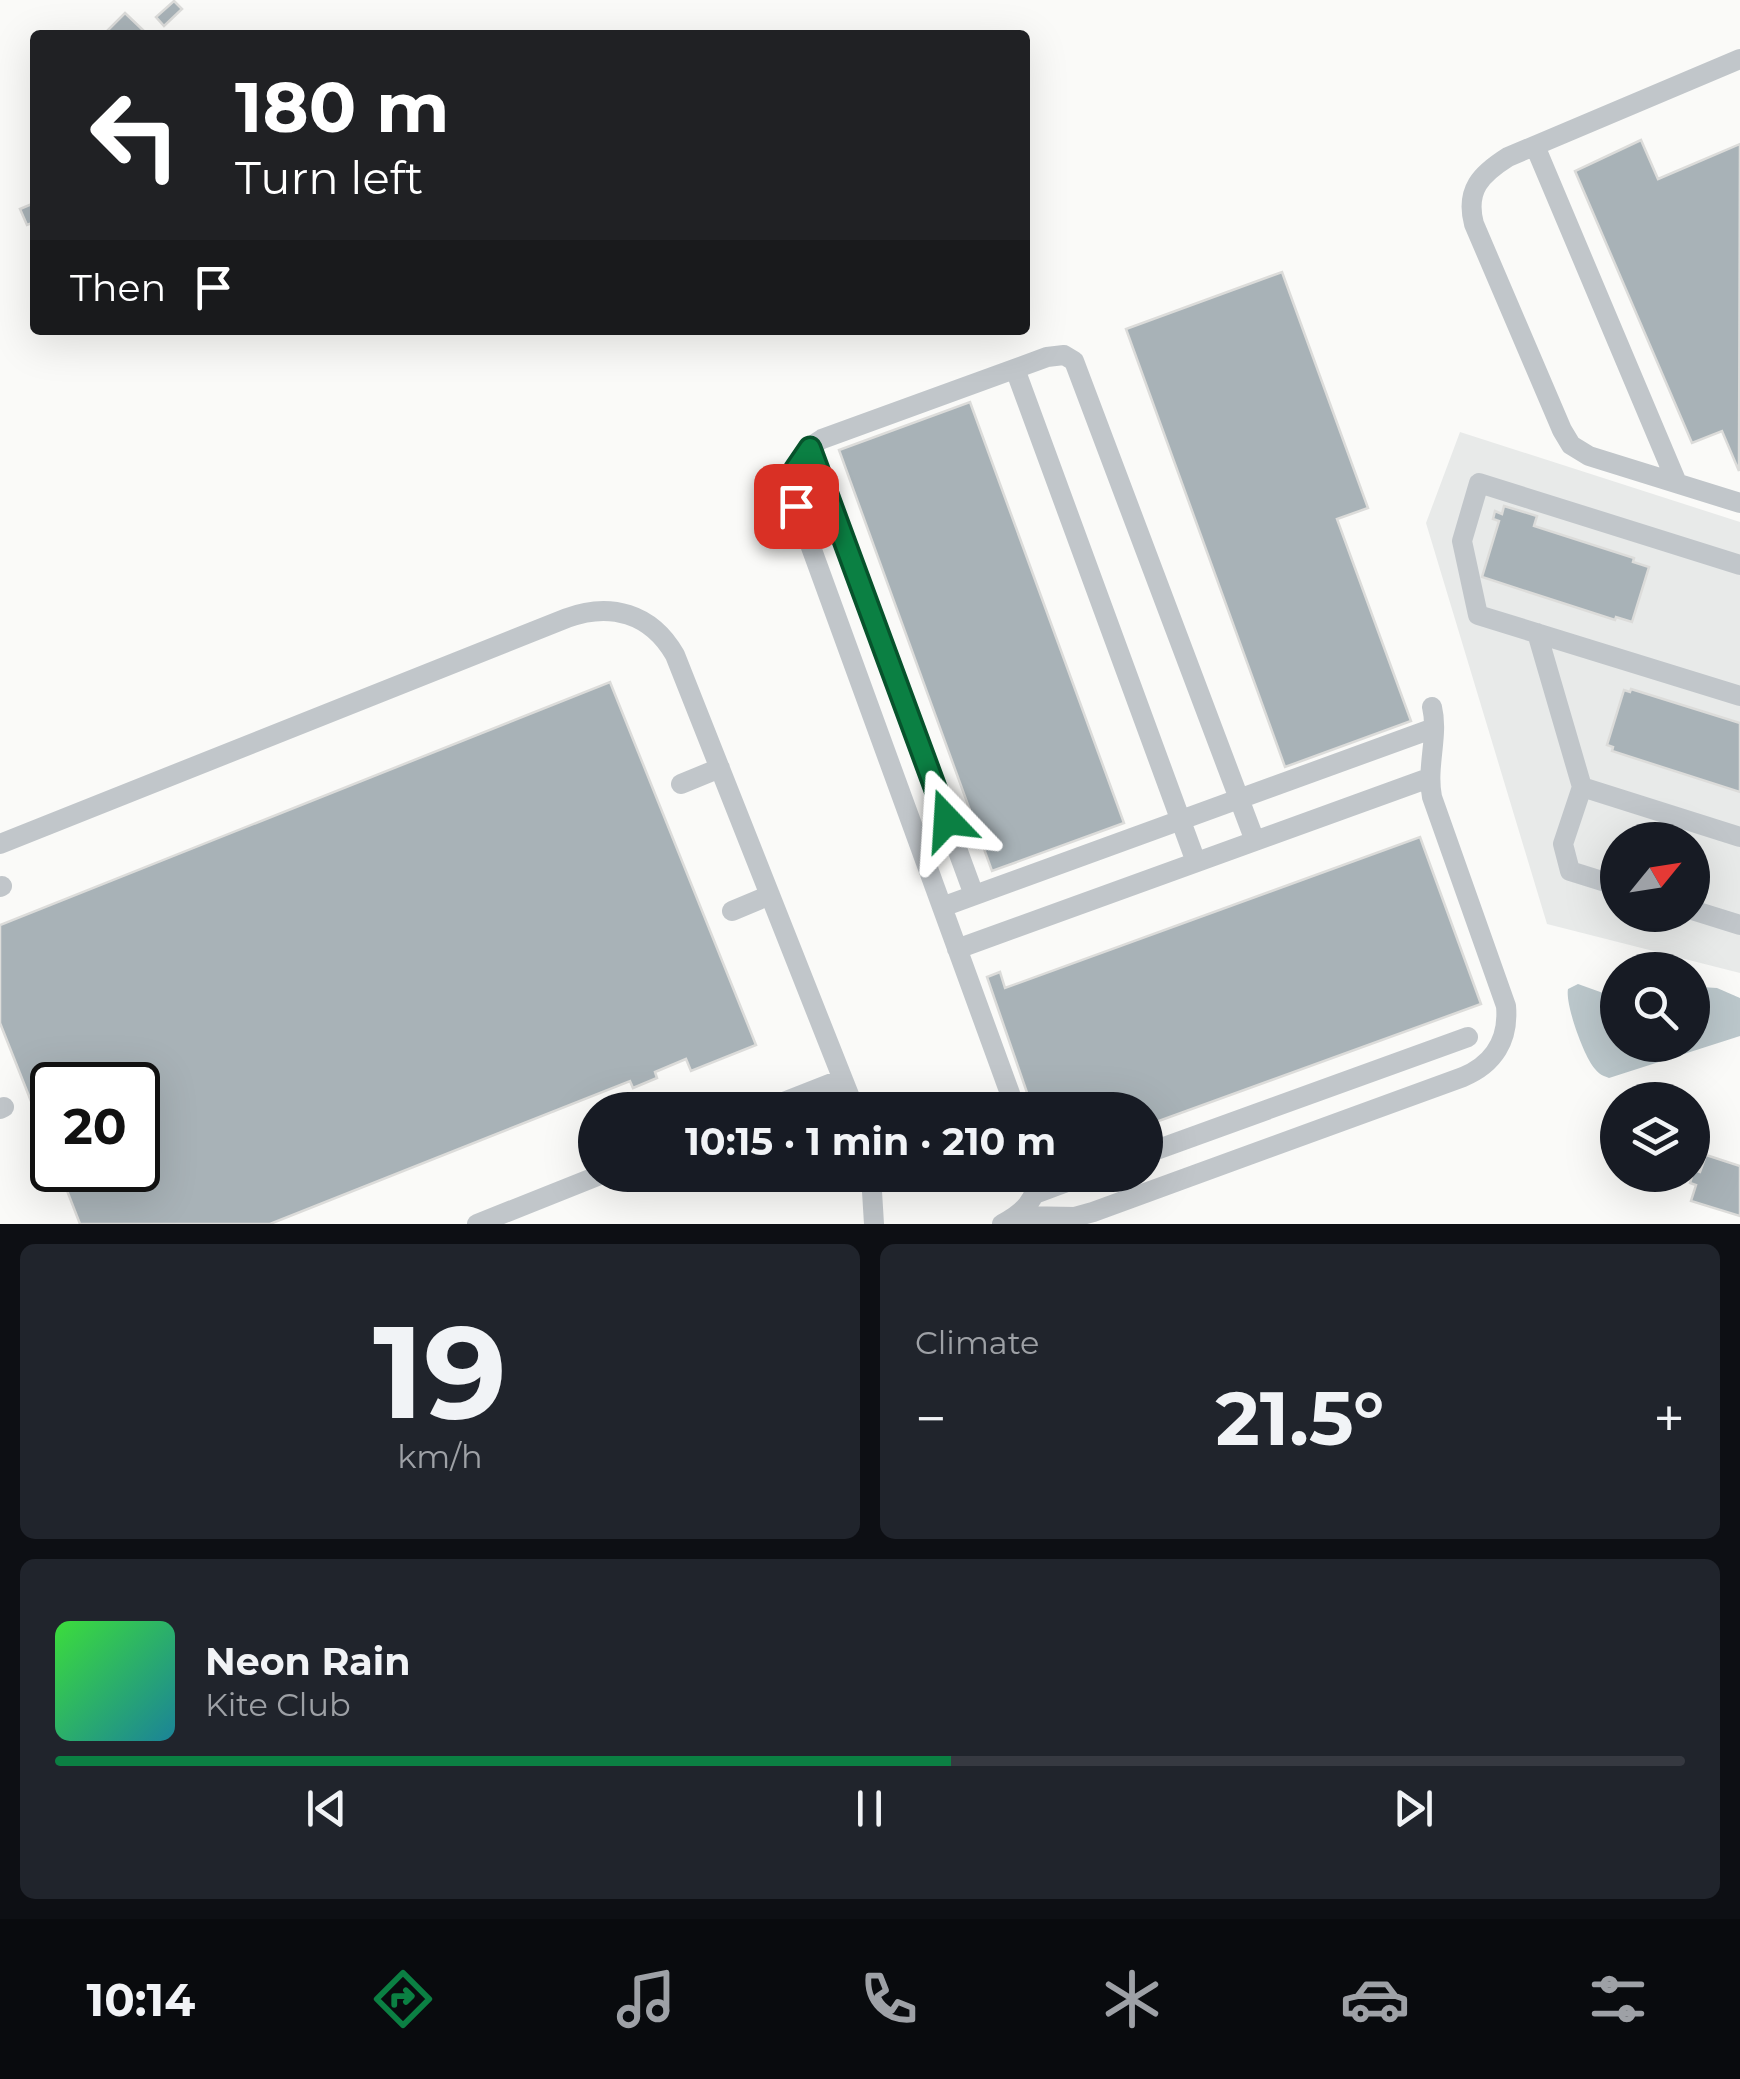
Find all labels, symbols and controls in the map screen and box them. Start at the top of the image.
text: 180 m [235,64,449,150]
icon: left [70,70,200,200]
text: Turn left [235,150,423,205]
icon: arrive [186,260,241,315]
text: Then [70,264,166,311]
pin [754,464,839,549]
icon: arrive [769,479,824,534]
position arrow [895,768,999,872]
north arrow [1600,822,1710,932]
map controls [1600,822,1710,1192]
button: search [1600,952,1710,1062]
speed limit sign: 20 [30,1062,160,1192]
button: layers [1600,1082,1710,1192]
text: 10:15 · 1 min · 210 m [685,1118,1056,1165]
text: 19 [373,1292,507,1451]
text: Climate [915,1323,1039,1362]
text: 21.5° [1216,1372,1384,1464]
text: − [915,1385,947,1452]
text: + [1653,1385,1685,1452]
text: km/h [397,1437,483,1476]
text: Neon Rain [205,1638,410,1685]
text: Kite Club [205,1685,351,1724]
icon: previous [299,1781,354,1836]
icon: pause [842,1781,897,1836]
icon: next [1386,1781,1441,1836]
icon: directions [368,1964,438,2034]
icon: music [611,1964,681,2034]
icon: phone [854,1964,924,2034]
icon: climate [1097,1964,1167,2034]
icon: car [1340,1964,1410,2034]
icon: filters [1583,1964,1653,2034]
text: 10:14 [87,1972,195,2027]

